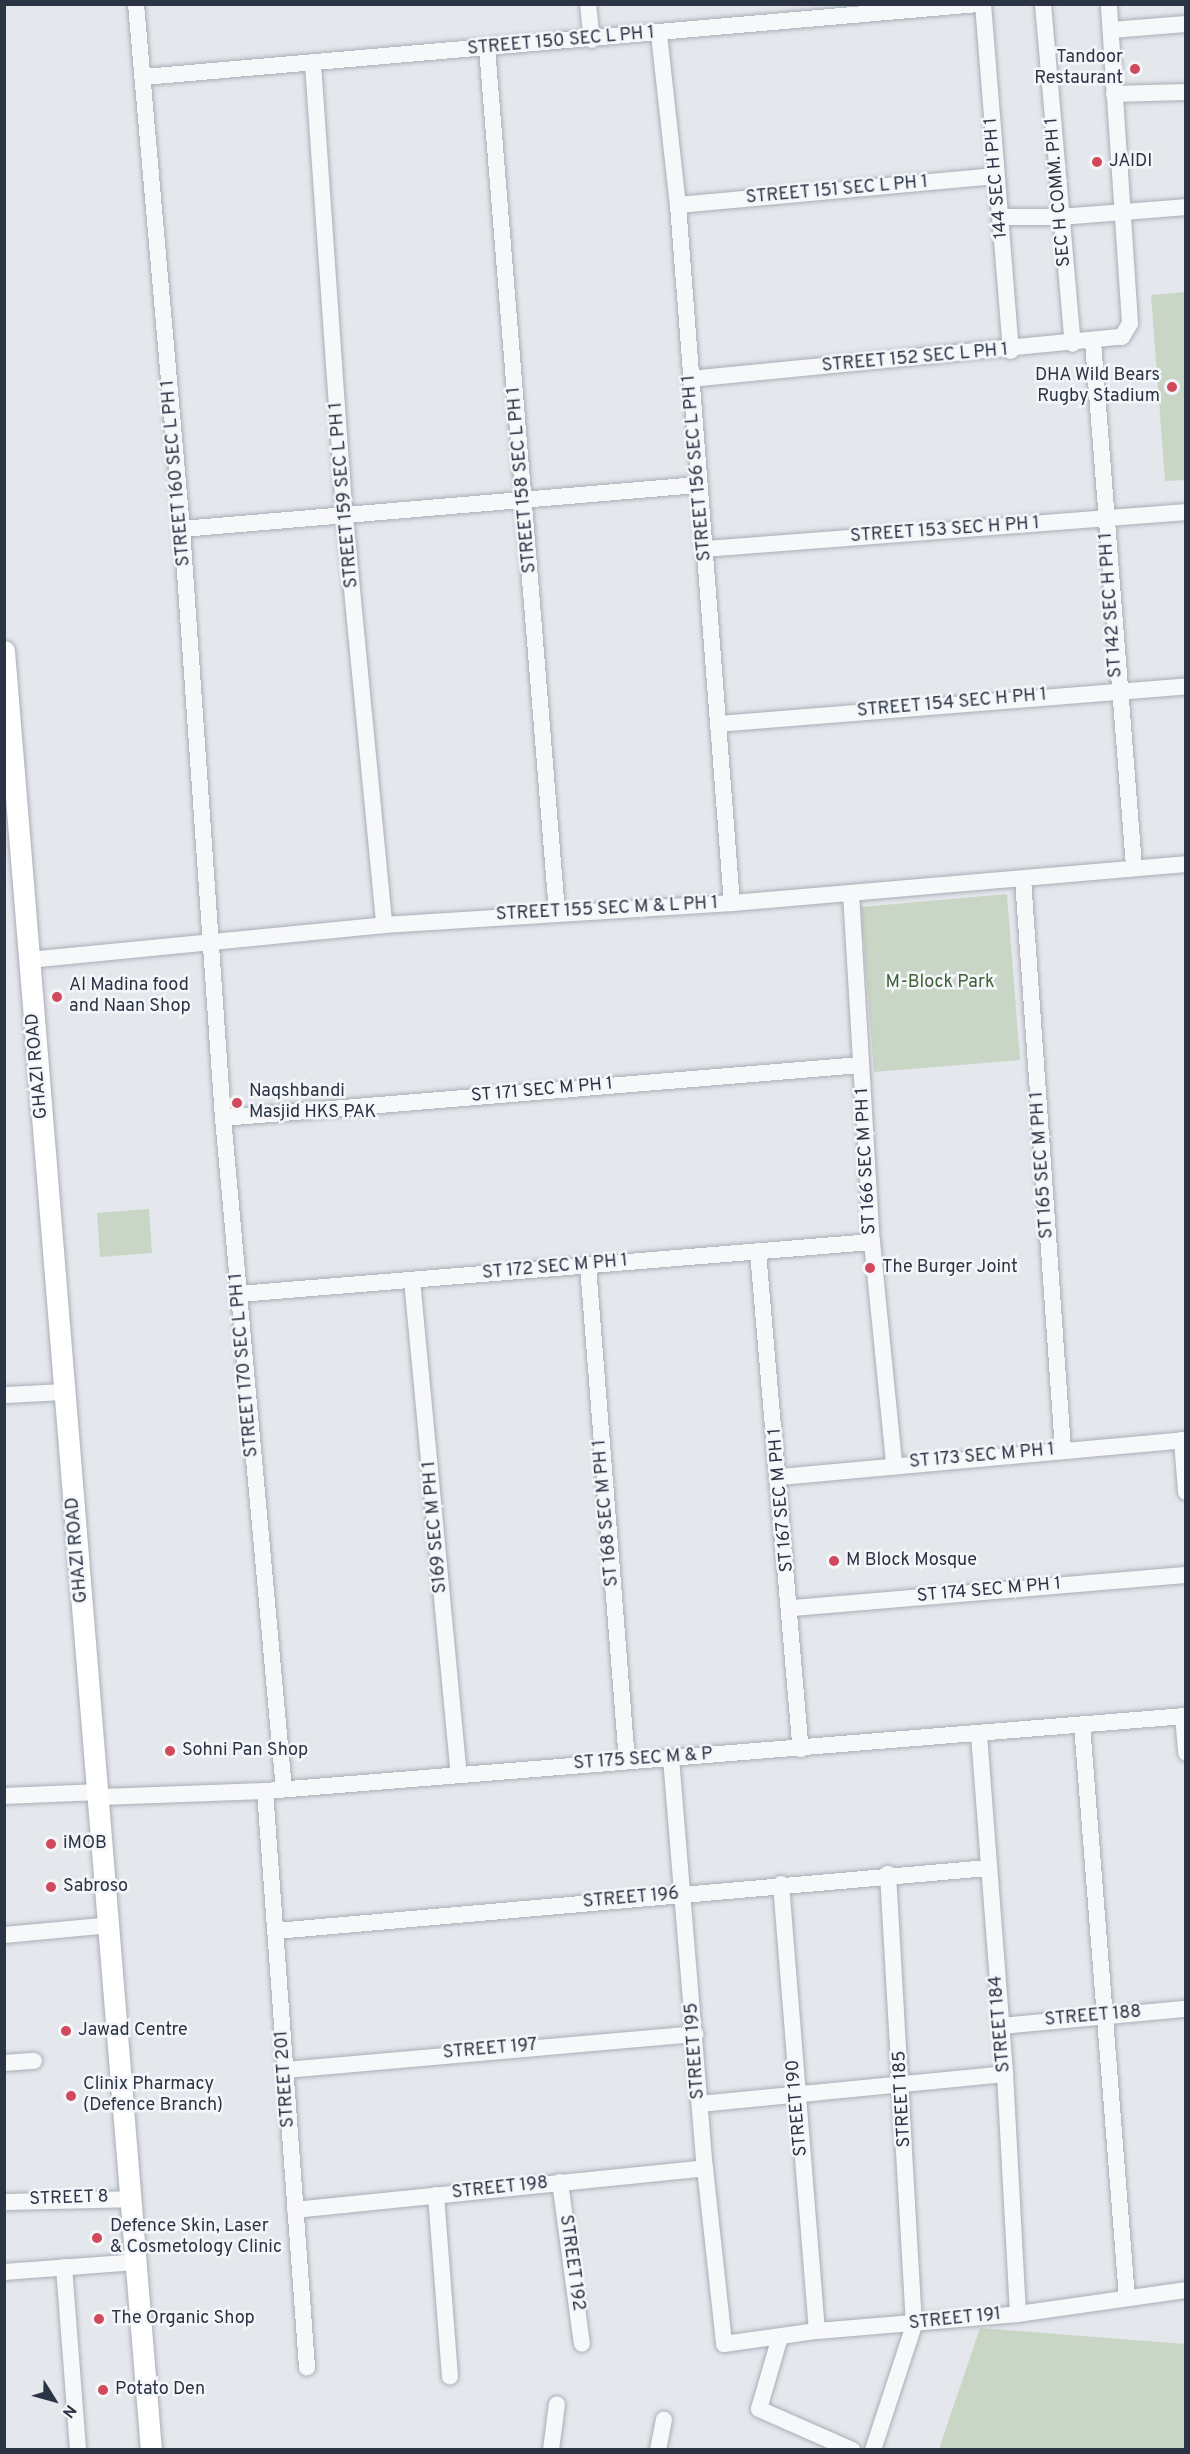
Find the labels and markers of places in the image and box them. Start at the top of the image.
place label: Tandoor Restaurant [1034,48,1123,90]
marker: Tandoor Restaurant [1128,62,1142,76]
place label: JAIDI [1109,151,1152,173]
marker: JAIDI [1090,155,1104,169]
place label: DHA Wild Bears Rugby Stadium [1034,366,1160,409]
marker: DHA Wild Bears Rugby Stadium [1165,380,1179,394]
place label: Al Madina food and Naan Shop [69,976,191,1018]
marker: Al Madina food and Naan Shop [50,990,64,1004]
place label: Naqshbandi Masjid HKS PAK [249,1082,376,1124]
marker: Naqshbandi Masjid HKS PAK [230,1096,244,1110]
place label: The Burger Joint [882,1257,1018,1279]
marker: The Burger Joint [863,1261,877,1275]
place label: M Block Mosque [846,1550,977,1572]
marker: M Block Mosque [827,1554,841,1568]
place label: Sohni Pan Shop [182,1740,308,1762]
marker: Sohni Pan Shop [163,1744,177,1758]
place label: iMOB [63,1833,107,1855]
marker: iMOB [44,1837,58,1851]
place label: Sabroso [63,1876,128,1898]
marker: Sabroso [44,1880,58,1894]
place label: Jawad Centre [78,2020,188,2042]
marker: Jawad Centre [59,2024,73,2038]
place label: Clinix Pharmacy (Defence Branch) [83,2075,223,2118]
marker: Clinix Pharmacy (Defence Branch) [64,2089,78,2103]
place label: Defence Skin, Laser & Cosmetology Clinic [110,2217,282,2260]
marker: Defence Skin, Laser & Cosmetology Clinic [88,2229,106,2247]
place label: The Organic Shop [111,2308,255,2330]
marker: The Organic Shop [92,2312,106,2326]
place label: Potato Den [115,2379,205,2401]
marker: Potato Den [96,2383,110,2397]

